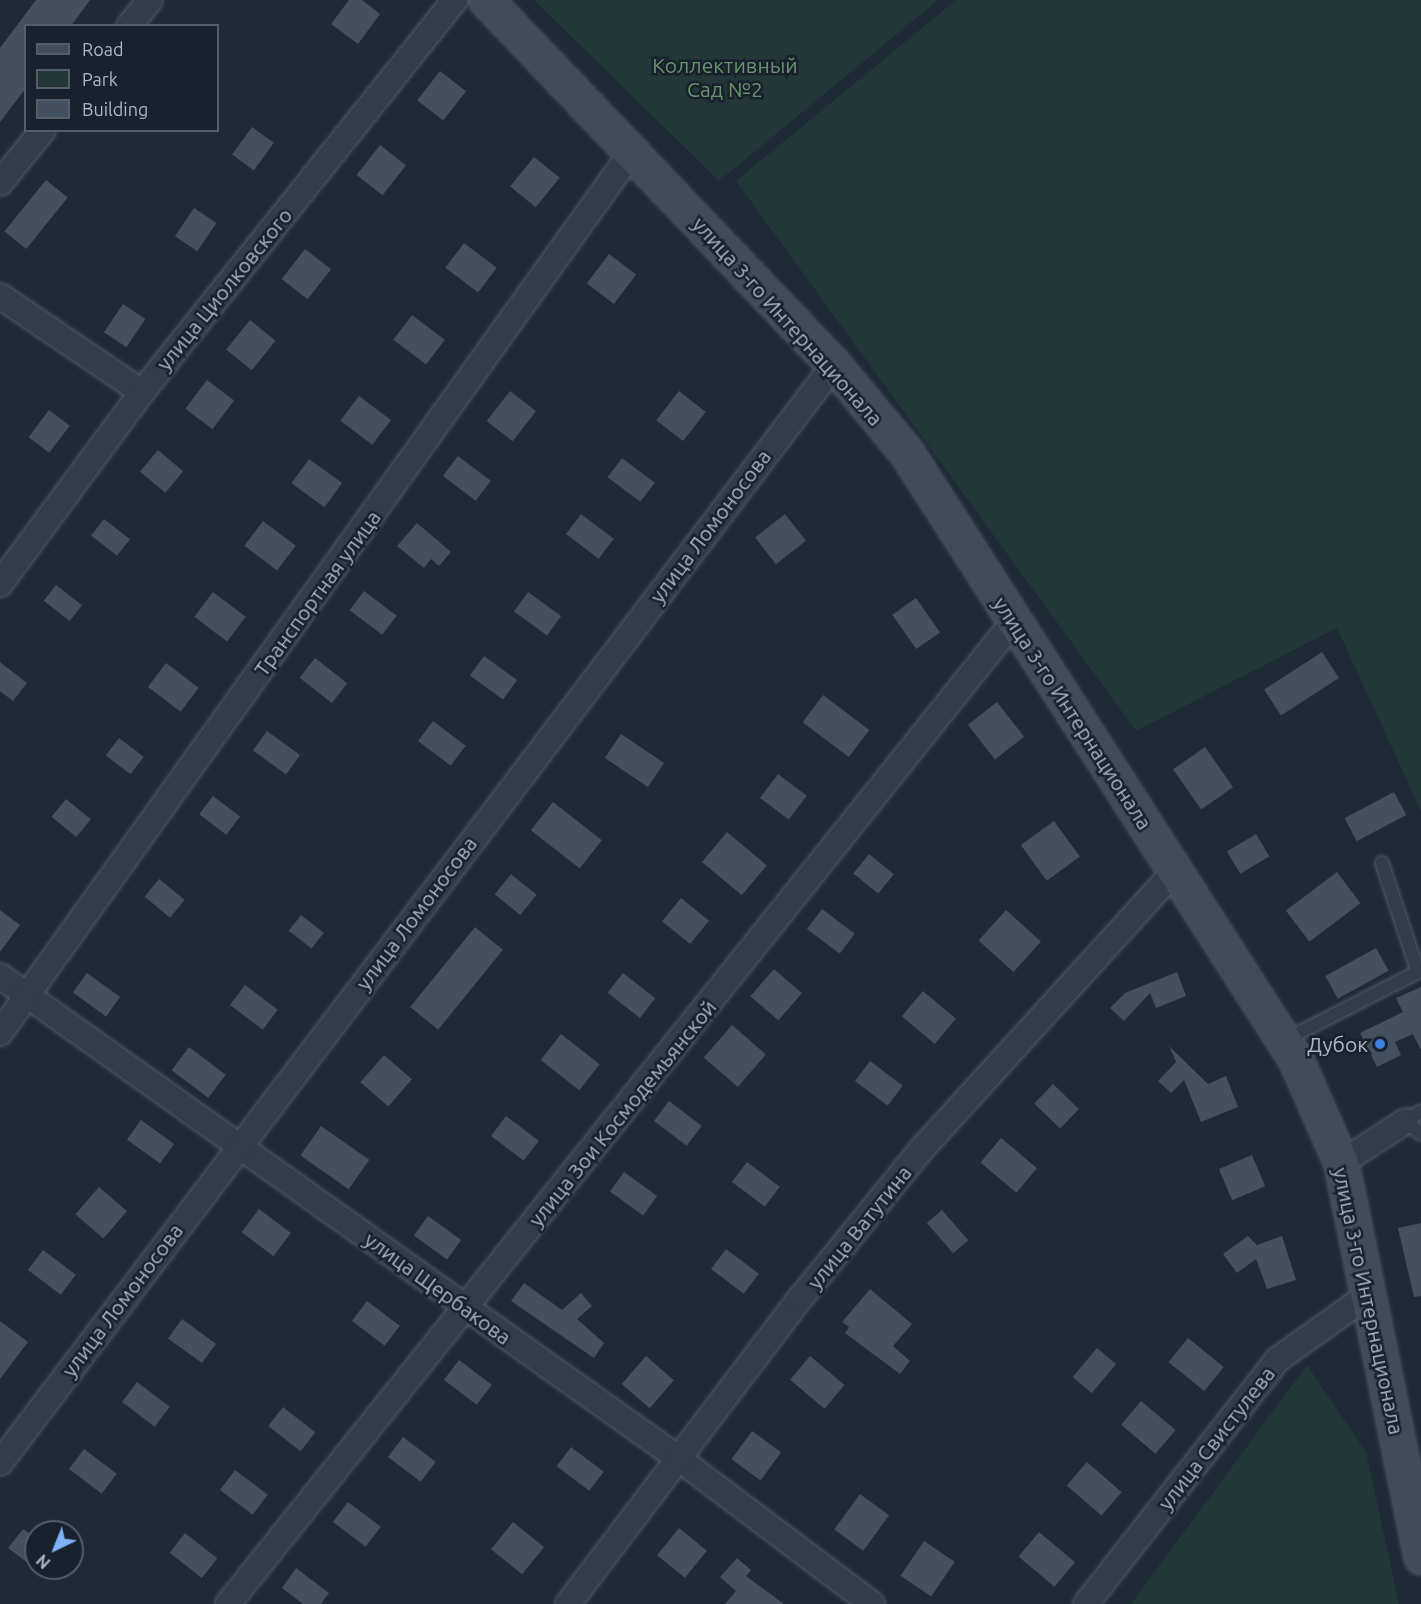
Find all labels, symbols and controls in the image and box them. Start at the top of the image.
legend [24,24,219,132]
text: Road [82,39,124,59]
park label: Коллективный Сад №2 [652,52,798,102]
text: Park [82,69,118,89]
text: Building [82,99,148,119]
street label: улица Циолковского [151,203,297,375]
street label: улица 3-го Интернационала [688,211,888,431]
street label: улица Ломоносова [644,444,776,608]
street label: Транспортная улица [248,505,386,681]
street label: улица 3-го Интернационала [988,592,1158,834]
street label: улица Ломоносова [350,831,482,995]
street label: улица Зои Космодемьянской [523,995,721,1231]
place label: Дубок [1307,1031,1368,1057]
marker: Дубок [1373,1037,1387,1051]
street label: улица Ватутина [802,1160,916,1294]
street label: улица 3-го Интернационала [1328,1165,1410,1437]
street label: улица Ломоносова [56,1218,188,1382]
street label: улица Щербакова [360,1226,516,1350]
street label: улица Свистулева [1152,1361,1280,1515]
north arrow [24,1520,84,1580]
text: N [33,1551,54,1572]

